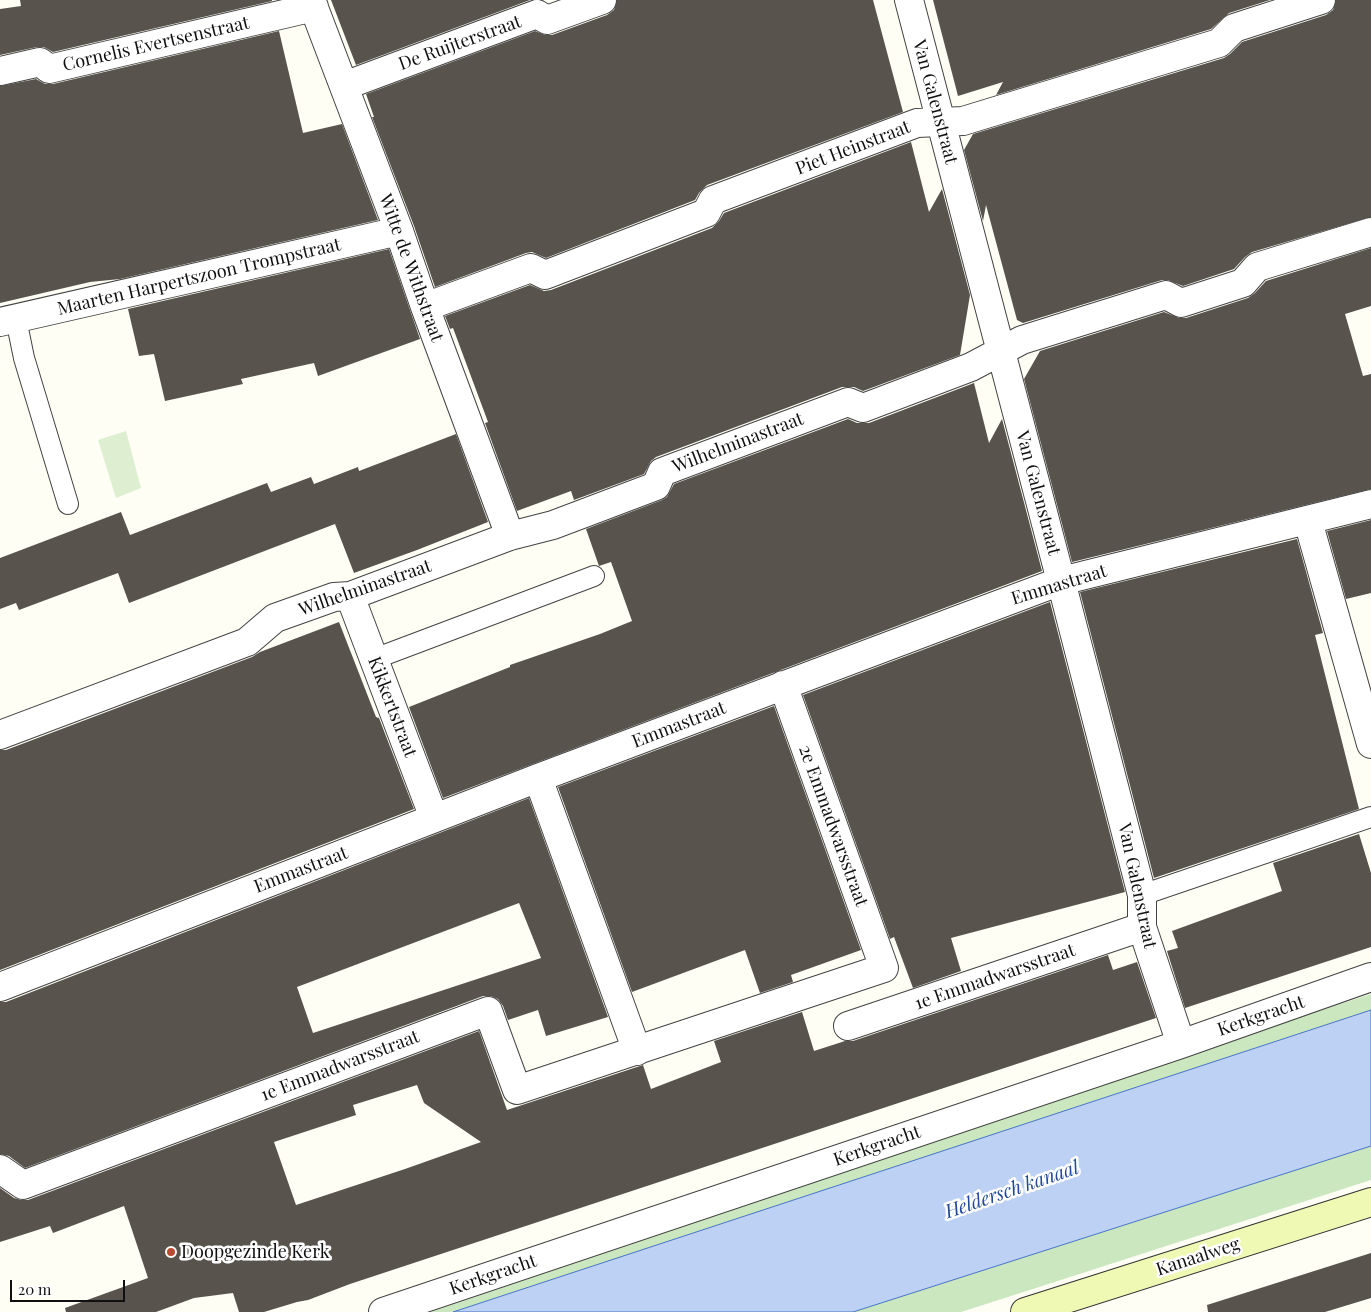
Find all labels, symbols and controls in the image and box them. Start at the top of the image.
street label: De Ruijterstraat [396,11,524,75]
street label: Cornelis Evertsenstraat [61,12,251,76]
street label: Van Galenstraat [908,38,962,166]
street label: Piet Heinstraat [793,116,913,180]
street label: Witte de Withstraat [374,191,448,345]
street label: Maarten Harpertszoon Trompstraat [55,234,343,320]
street label: Wilhelminastraat [669,408,807,478]
street label: Van Galenstraat [1011,429,1065,557]
street label: Wilhelminastraat [296,555,434,621]
street label: Emmastraat [1009,560,1109,610]
street label: Kikkertstraat [363,654,421,760]
street label: Emmastraat [629,697,729,753]
street label: 2e Emmadwarsstraat [794,742,872,910]
street label: Van Galenstraat [1113,821,1161,951]
street label: Emmastraat [251,842,351,898]
street label: 1e Emmadwarsstraat [912,939,1078,1015]
street label: Kerkgracht [1215,991,1307,1041]
street label: 1e Emmadwarsstraat [258,1026,422,1106]
street label: Kerkgracht [831,1121,923,1171]
water label: Heldersch kanaal [942,1156,1082,1224]
street label: Kanaalweg [1153,1233,1243,1281]
place label: Doopgezinde Kerk [181,1241,330,1263]
marker: Doopgezinde Kerk [165,1246,177,1258]
street label: Kerkgracht [447,1250,539,1300]
scale bar [12,1270,128,1302]
text: 20 m [18,1279,51,1299]

